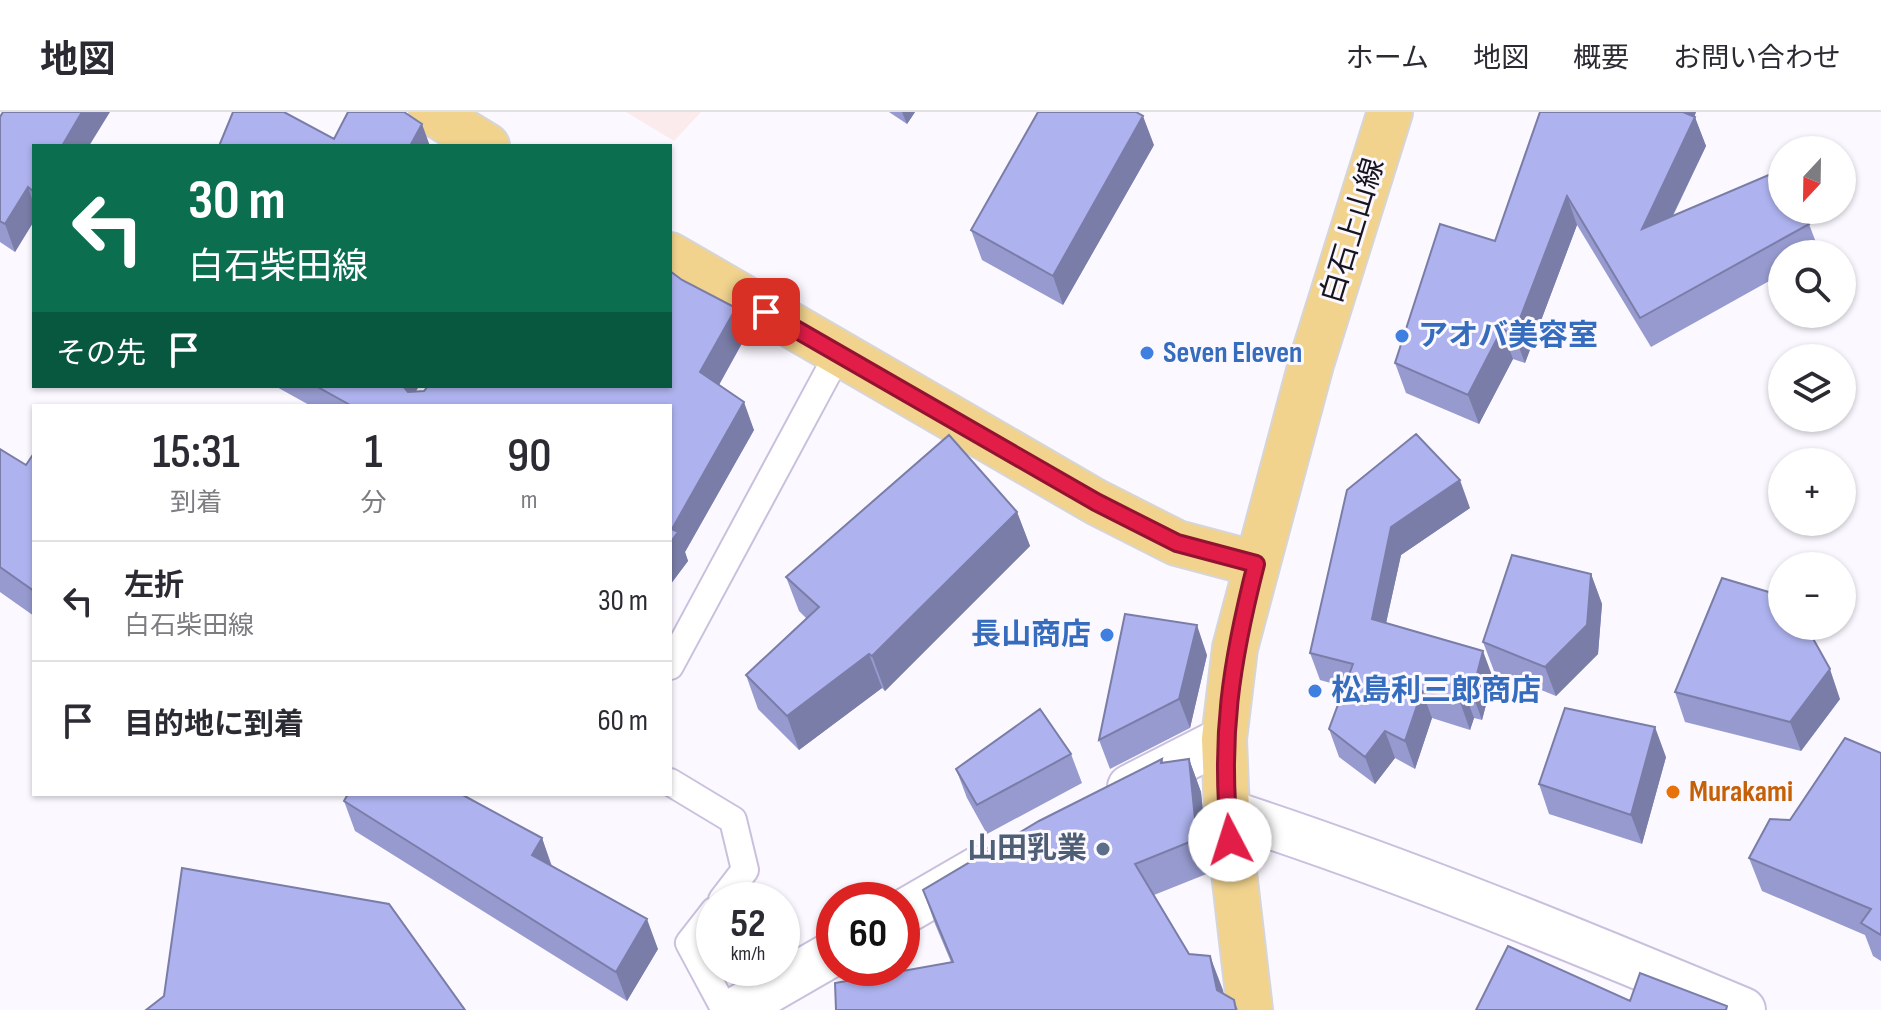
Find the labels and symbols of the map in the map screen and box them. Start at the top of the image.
north arrow [1768,136,1856,224]
street label: 白石上山線 [1314,154,1392,308]
pin [732,278,800,346]
place label: アオバ美容室 [1418,318,1598,354]
marker: アオバ美容室 [1393,327,1411,345]
place label: Seven Eleven [1163,335,1302,371]
marker: Seven Eleven [1138,344,1156,362]
place label: 長山商店 [971,617,1091,653]
marker: 長山商店 [1098,626,1116,644]
place label: 松島利三郎商店 [1331,673,1541,709]
marker: 松島利三郎商店 [1306,682,1324,700]
place label: Murakami [1689,774,1793,810]
marker: Murakami [1664,783,1682,801]
position arrow [1188,798,1272,882]
place label: 山田乳業 [967,831,1087,867]
marker: 山田乳業 [1094,840,1112,858]
speed limit sign: 60 [816,882,920,986]

